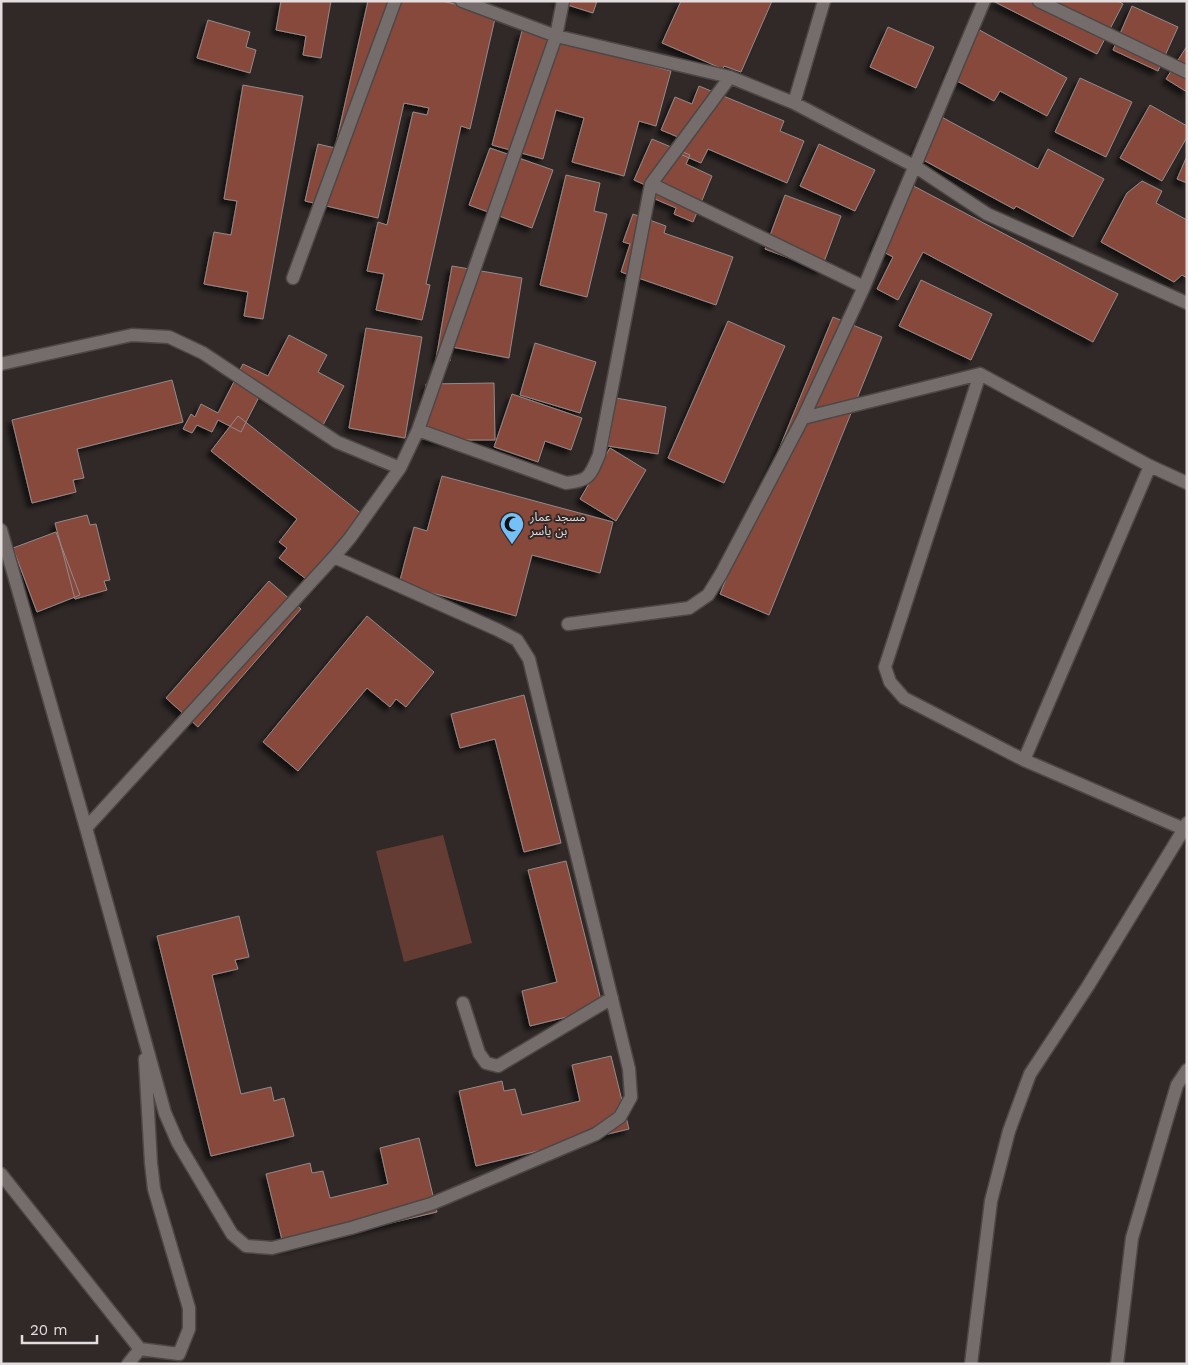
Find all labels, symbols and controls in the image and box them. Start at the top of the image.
place label: مسجد عمار بن ياسر [529,510,586,538]
mosque icon: مسجد عمار بن ياسر [499,511,525,545]
scale bar [22,1312,98,1344]
text: 20 m [30,1321,68,1339]

